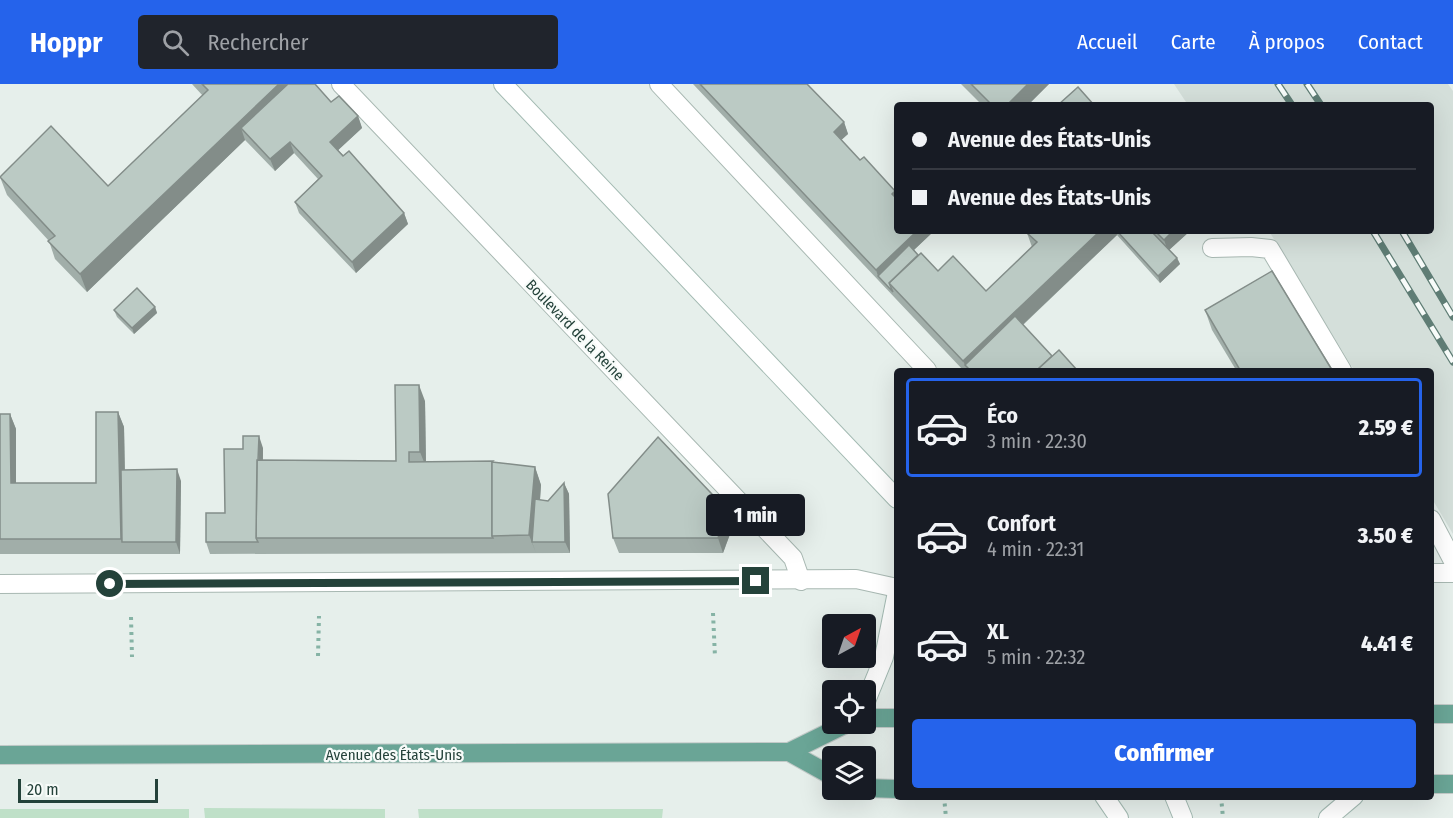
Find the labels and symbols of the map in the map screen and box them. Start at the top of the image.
street label: Boulevard de la Reine [522,276,628,384]
callout: 1 min [706,494,806,536]
route end [742,567,769,594]
route start [96,570,123,597]
north arrow [822,614,876,668]
street label: Avenue des États-Unis [326,746,462,764]
scale bar [18,776,158,804]

